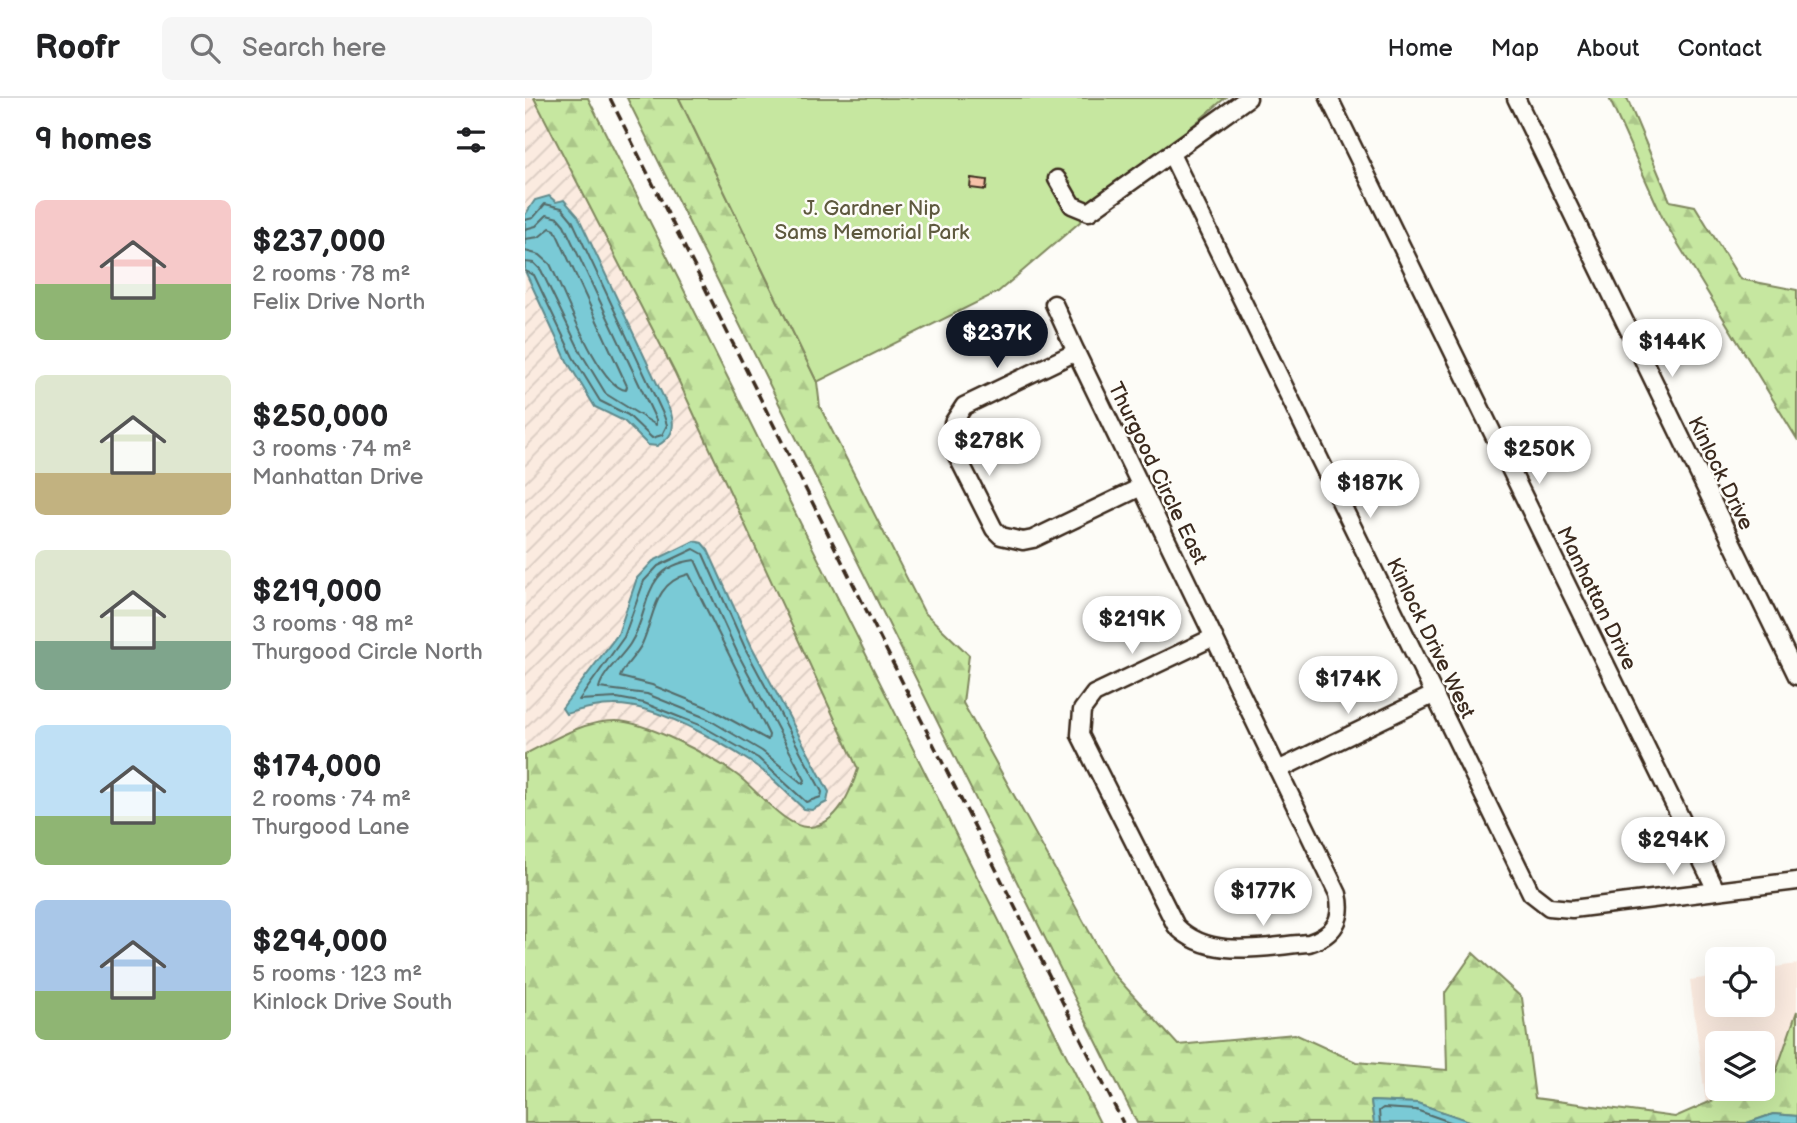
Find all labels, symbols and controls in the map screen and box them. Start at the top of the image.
search box [162,17,652,80]
text: Roofr [35,28,120,68]
icon: search [186,29,224,67]
text: Search here [242,33,386,64]
text: Home [1388,34,1453,63]
text: Map [1491,34,1539,63]
text: About [1577,34,1639,63]
text: Contact [1677,34,1762,63]
icon: filters [452,121,490,159]
text: 9 homes [35,122,152,158]
park label: J. Gardner Nip Sams Memorial Park [775,196,970,245]
text: $237,000 [252,224,386,260]
icon: home [91,228,175,312]
text: 2 rooms · 78 m² [252,260,410,288]
text: Felix Drive North [252,288,425,316]
pin: $237K [948,310,1046,370]
text: $237K [962,319,1032,347]
pin: $144K [1623,320,1721,379]
text: $144K [1638,328,1706,356]
street label: Thurgood Circle East [1103,378,1213,569]
text: $250,000 [252,399,388,435]
icon: home [91,403,175,487]
street label: Kinlock Drive [1682,412,1759,534]
pin: $278K [940,418,1038,478]
pin: $250K [1490,426,1588,486]
text: $278K [954,427,1024,455]
text: 3 rooms · 74 m² [252,435,412,463]
text: $250K [1503,435,1575,463]
pin: $187K [1321,460,1419,520]
text: Manhattan Drive [252,463,423,491]
text: $187K [1337,469,1404,497]
street label: Manhattan Drive [1551,522,1642,674]
street label: Kinlock Drive West [1381,554,1480,723]
text: $219,000 [252,574,382,610]
icon: home [91,578,175,662]
pin: $219K [1083,596,1181,656]
text: $219K [1098,605,1166,633]
text: 3 rooms · 98 m² [252,610,414,638]
text: Thurgood Circle North [252,638,483,666]
pin: $174K [1299,656,1397,716]
text: $174K [1315,665,1381,693]
text: $174,000 [252,749,381,785]
icon: home [91,753,175,837]
text: 2 rooms · 74 m² [252,785,411,813]
text: Thurgood Lane [252,813,409,841]
pin: $294K [1624,818,1722,877]
text: $294K [1637,826,1709,854]
pin: $177K [1214,868,1312,928]
text: $177K [1230,877,1296,905]
text: $294,000 [252,924,388,960]
icon: home [91,928,175,1012]
map controls [1705,947,1775,1101]
button: locate [1705,947,1775,1017]
text: 5 rooms · 123 m² [252,960,422,988]
text: Kinlock Drive South [252,988,452,1016]
button: layers [1705,1031,1775,1101]

